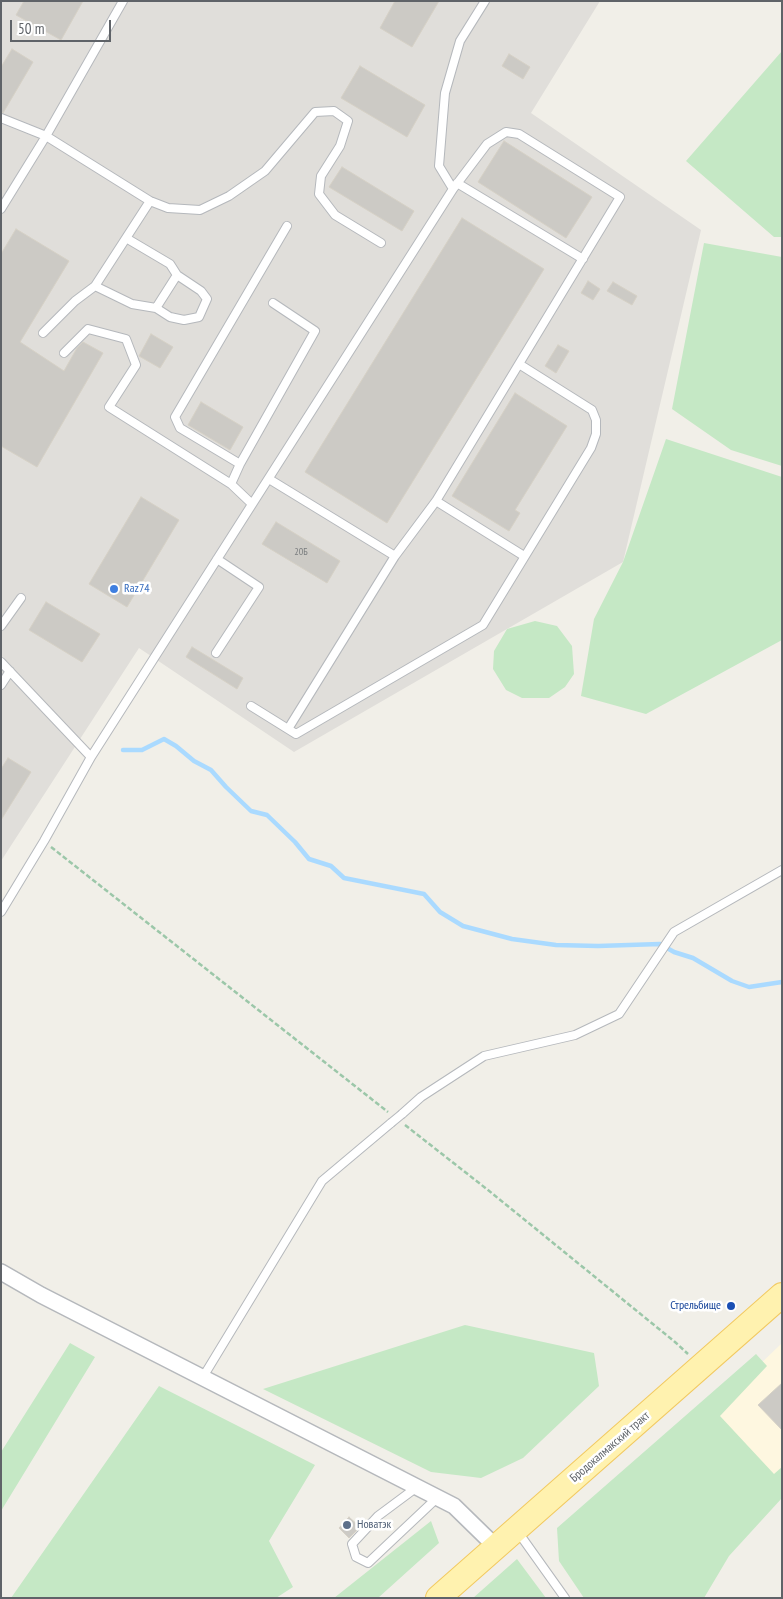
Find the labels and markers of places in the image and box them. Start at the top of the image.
place label: Raz74 [124,582,150,596]
marker: Raz74 [108,583,120,595]
place label: Стрельбище [670,1299,721,1313]
marker: Стрельбище [725,1300,737,1312]
place label: Новатэк [357,1518,391,1532]
marker: Новатэк [341,1519,353,1531]

